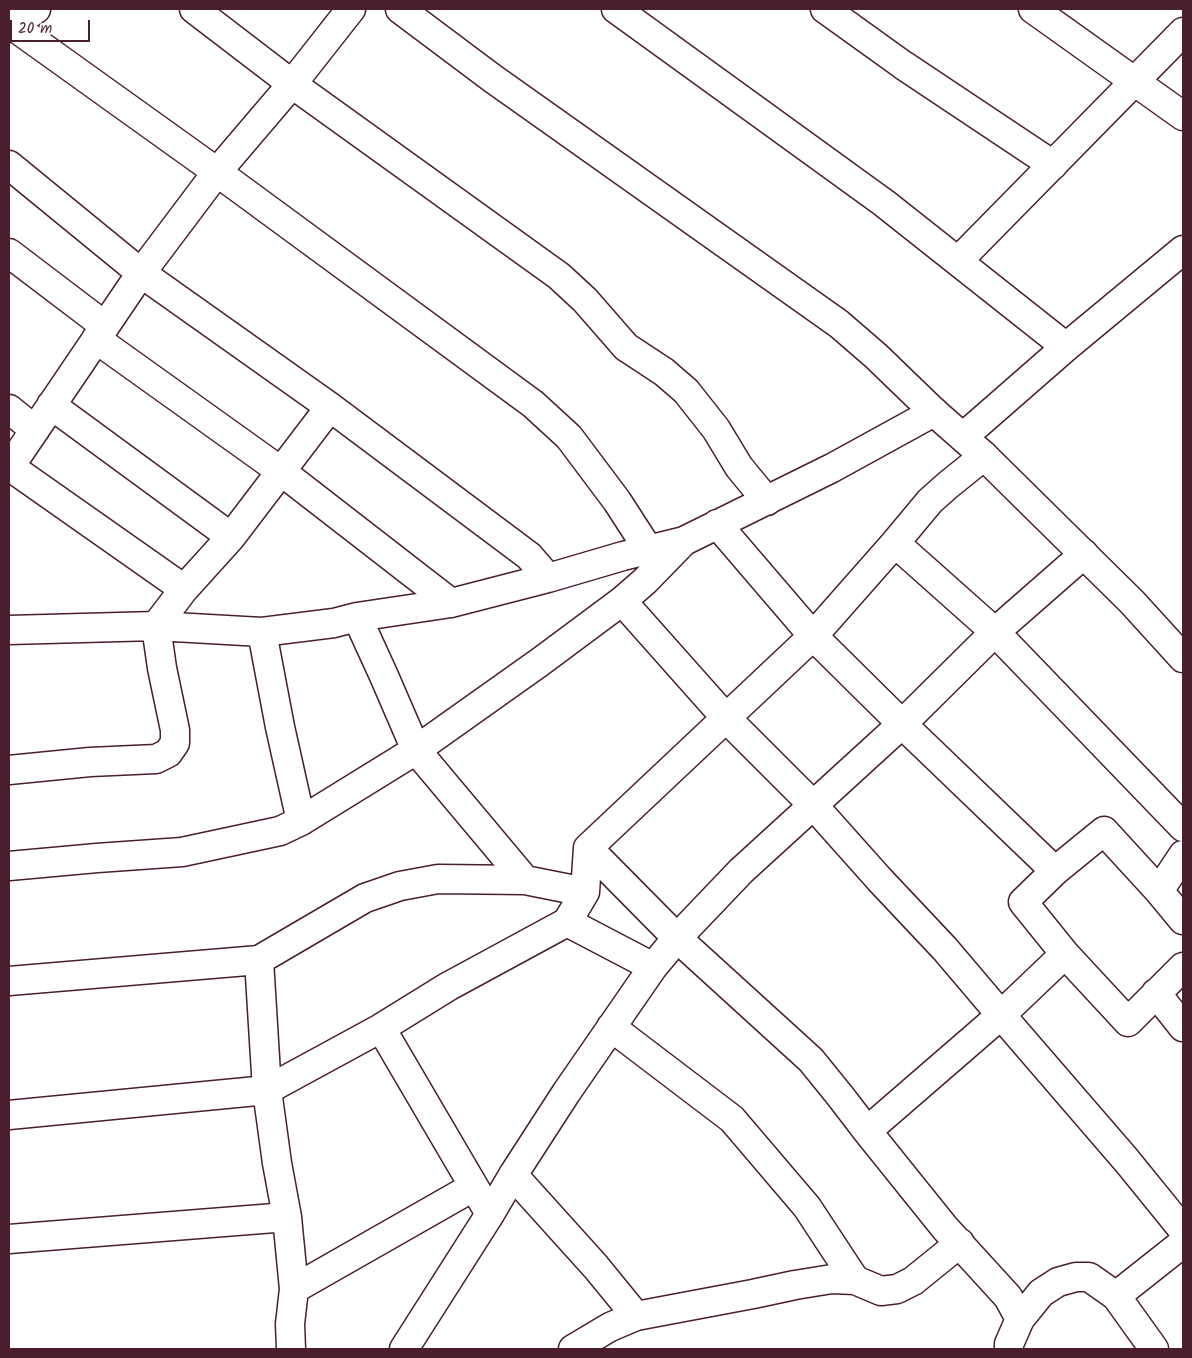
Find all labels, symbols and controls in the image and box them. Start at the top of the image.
scale bar [12,10,92,42]
text: 20 m [18,17,52,41]

